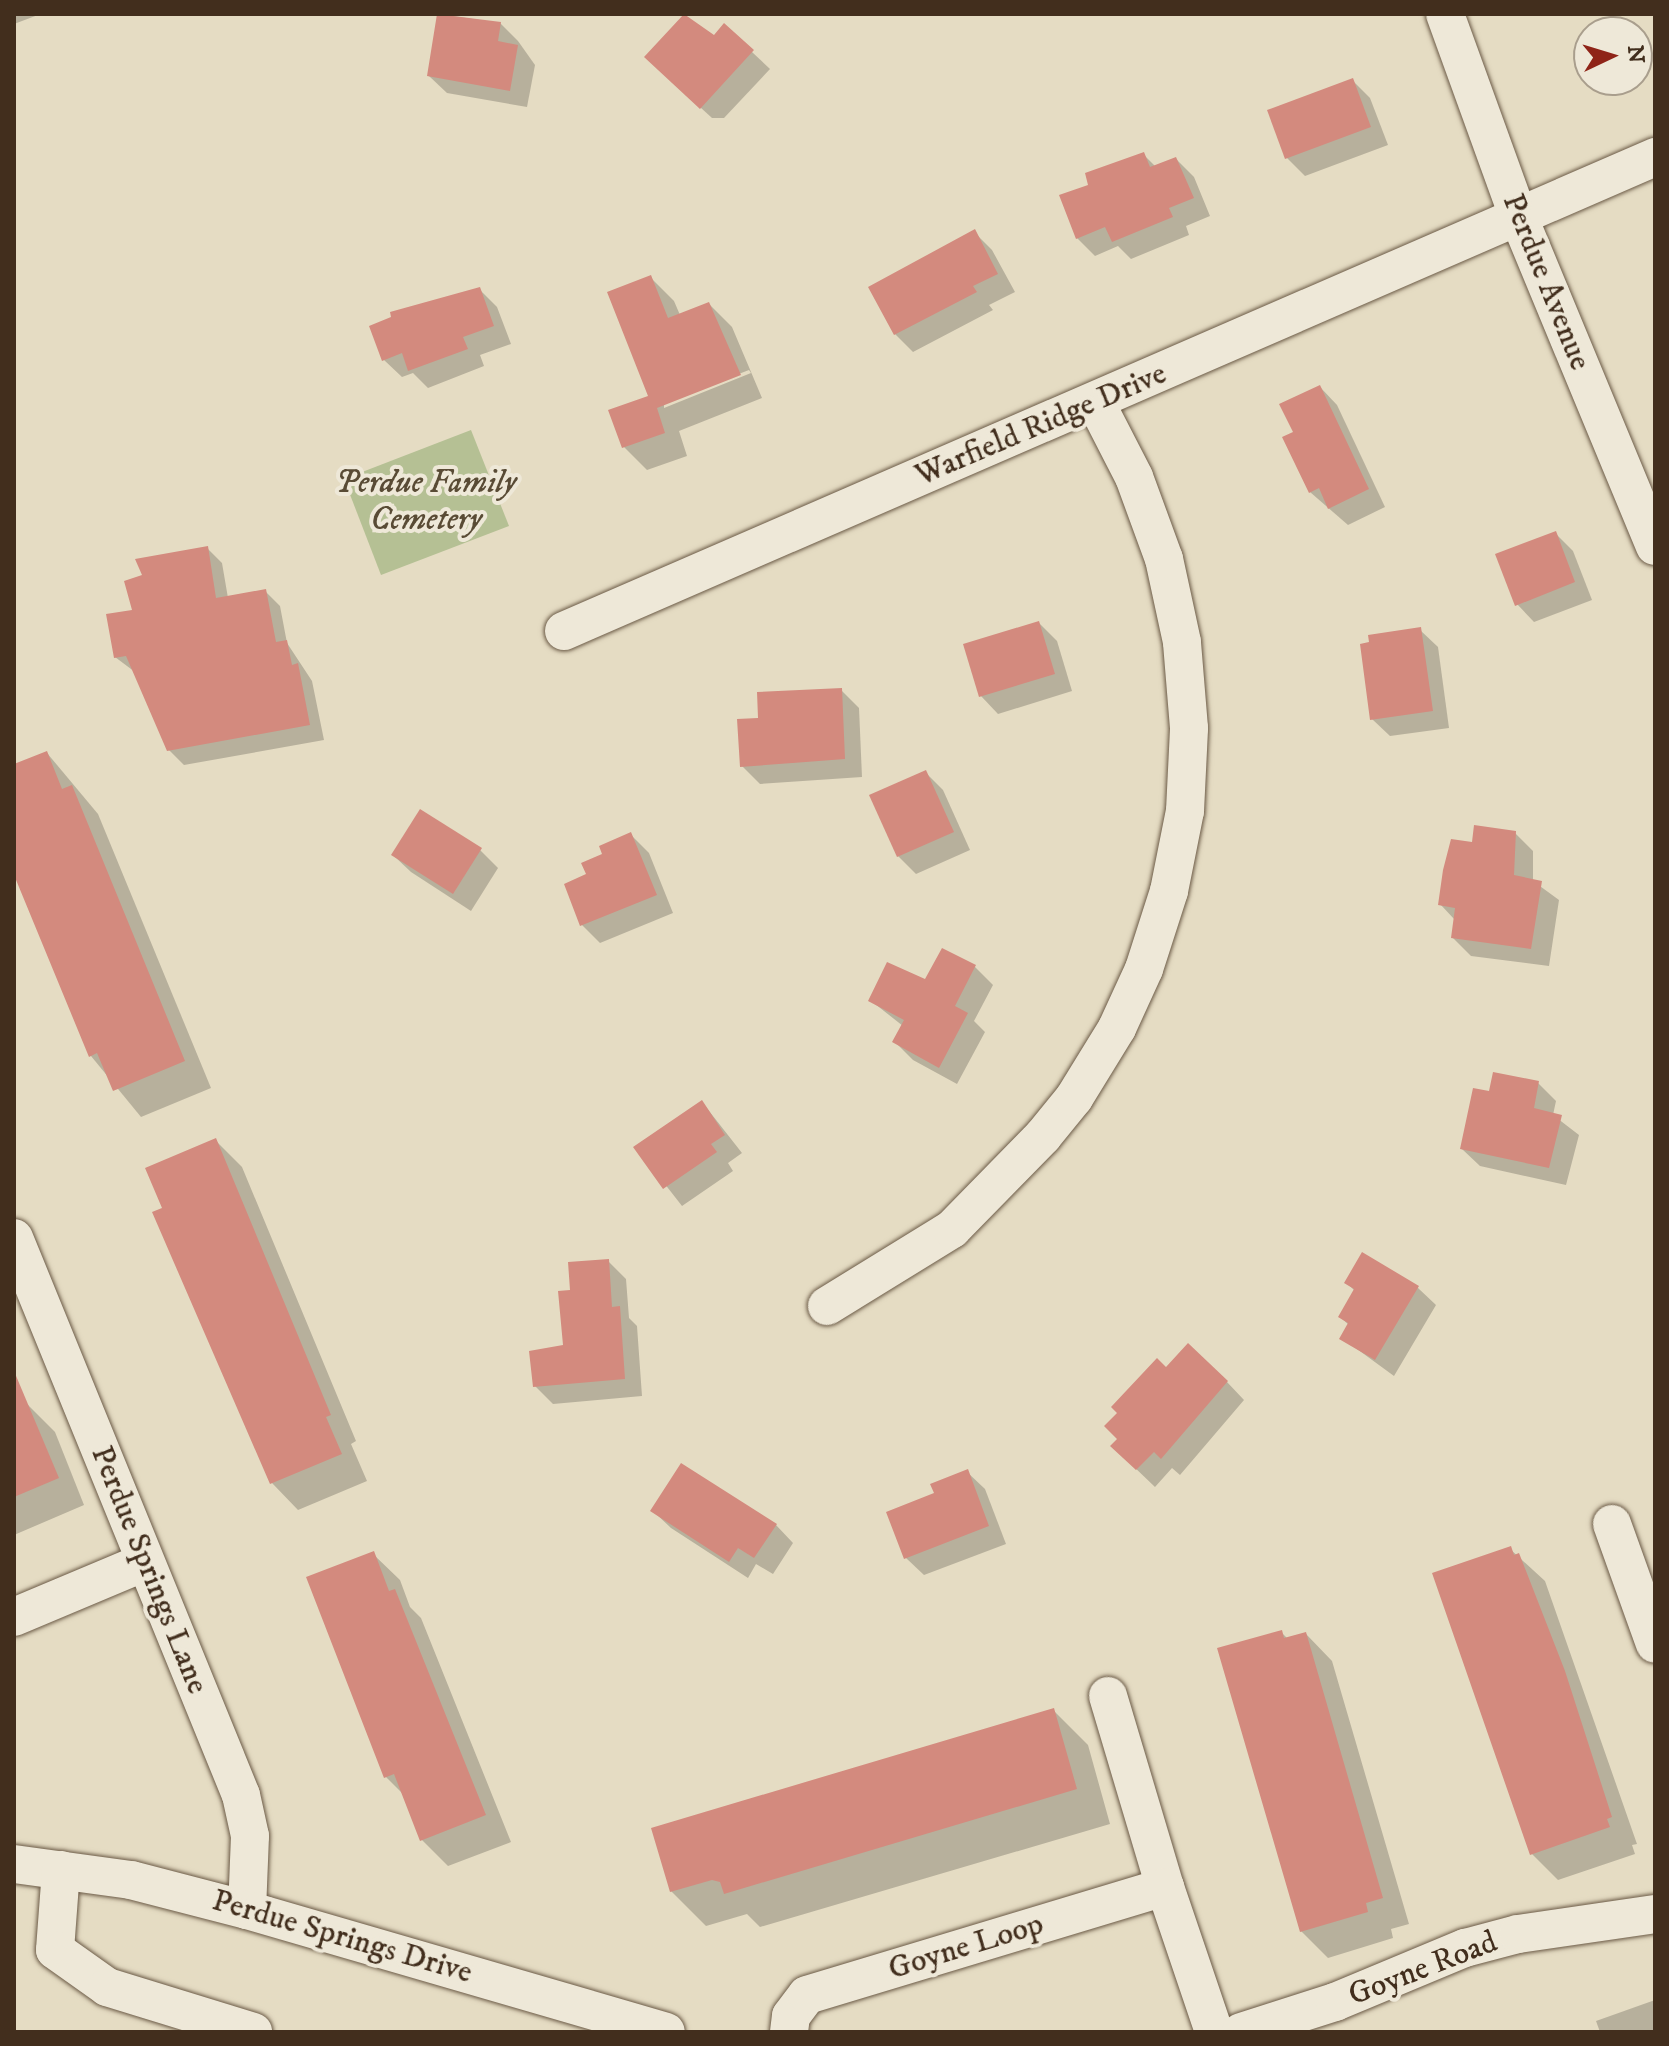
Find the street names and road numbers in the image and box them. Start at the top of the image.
street label: Perdue Avenue [1493,188,1599,376]
street label: Warfield Ridge Drive [910,355,1172,495]
street label: Perdue Springs Lane [82,1440,216,1700]
street label: Perdue Springs Drive [208,1882,476,1992]
street label: Goyne Loop [884,1905,1048,1989]
street label: Goyne Road [1343,1923,1503,2015]

